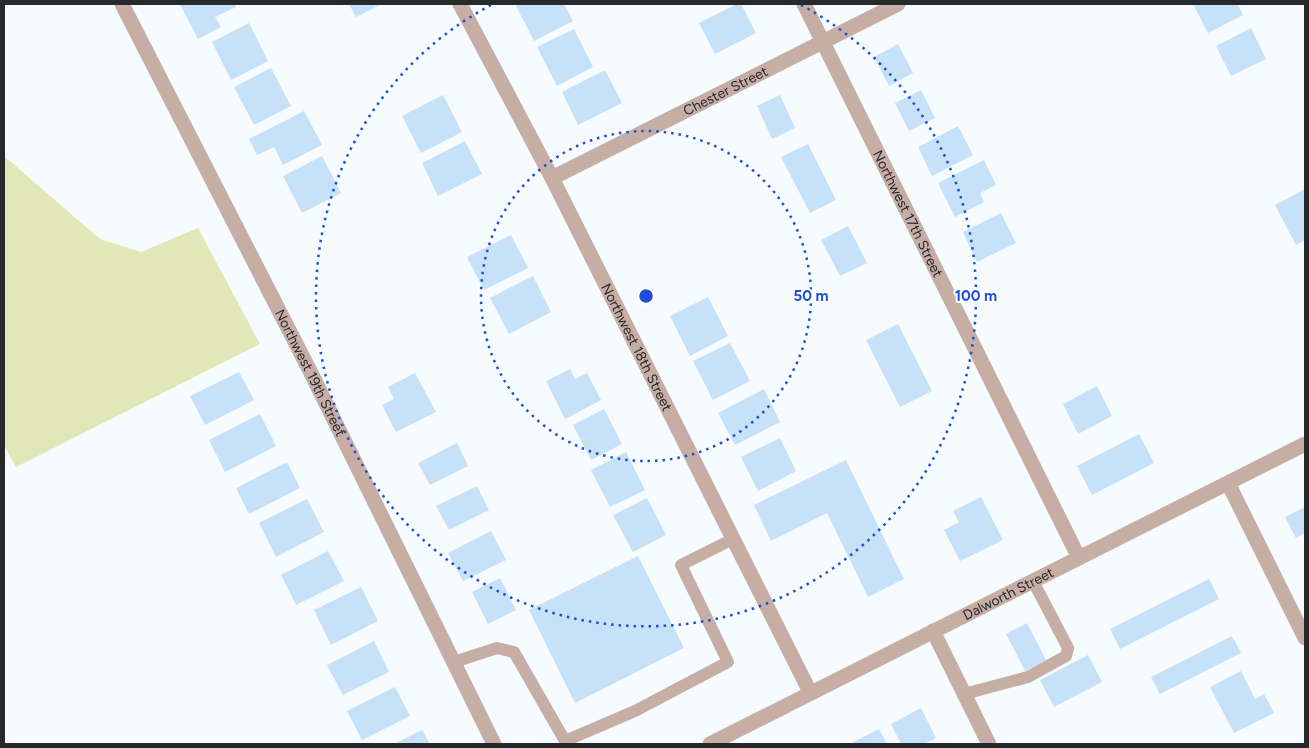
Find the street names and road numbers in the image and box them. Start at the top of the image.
street label: Chester Street [680,62,770,119]
street label: Northwest 17th Street [869,147,947,280]
street label: Northwest 18th Street [598,280,676,414]
street label: Northwest 19th Street [271,306,349,439]
street label: Dalworth Street [960,564,1056,624]

